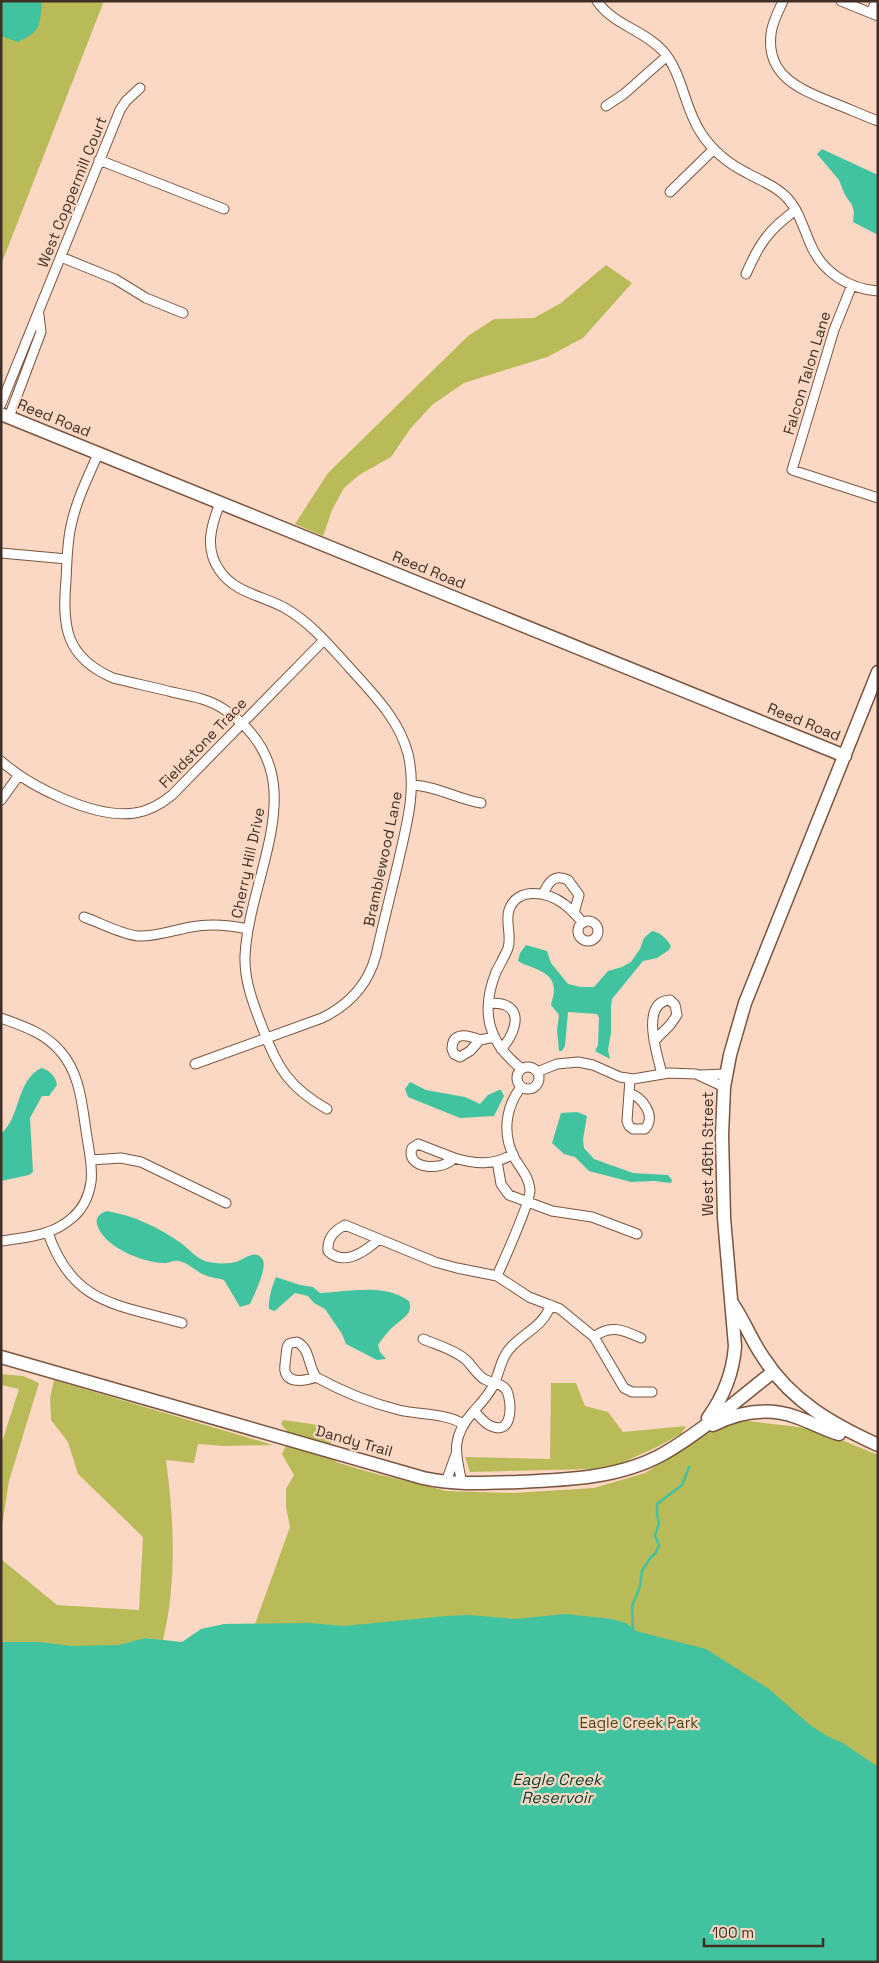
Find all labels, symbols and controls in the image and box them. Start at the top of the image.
street label: West Coppermill Court [32,113,111,270]
street label: Falcon Talon Lane [779,309,834,437]
street label: Reed Road [15,394,94,441]
street label: Reed Road [390,546,469,593]
street label: Fieldstone Trace [155,693,251,792]
street label: Reed Road [765,698,844,745]
street label: Bramblewood Lane [359,789,406,928]
street label: Cherry Hill Drive [227,806,269,920]
street label: West 46th Street [698,1092,717,1216]
street label: Dandy Trail [313,1420,395,1461]
park label: Eagle Creek Park [580,1713,698,1732]
water label: Eagle Creek Reservoir [512,1769,604,1808]
scale bar [704,1916,823,1948]
text: 100 m [712,1923,754,1942]

